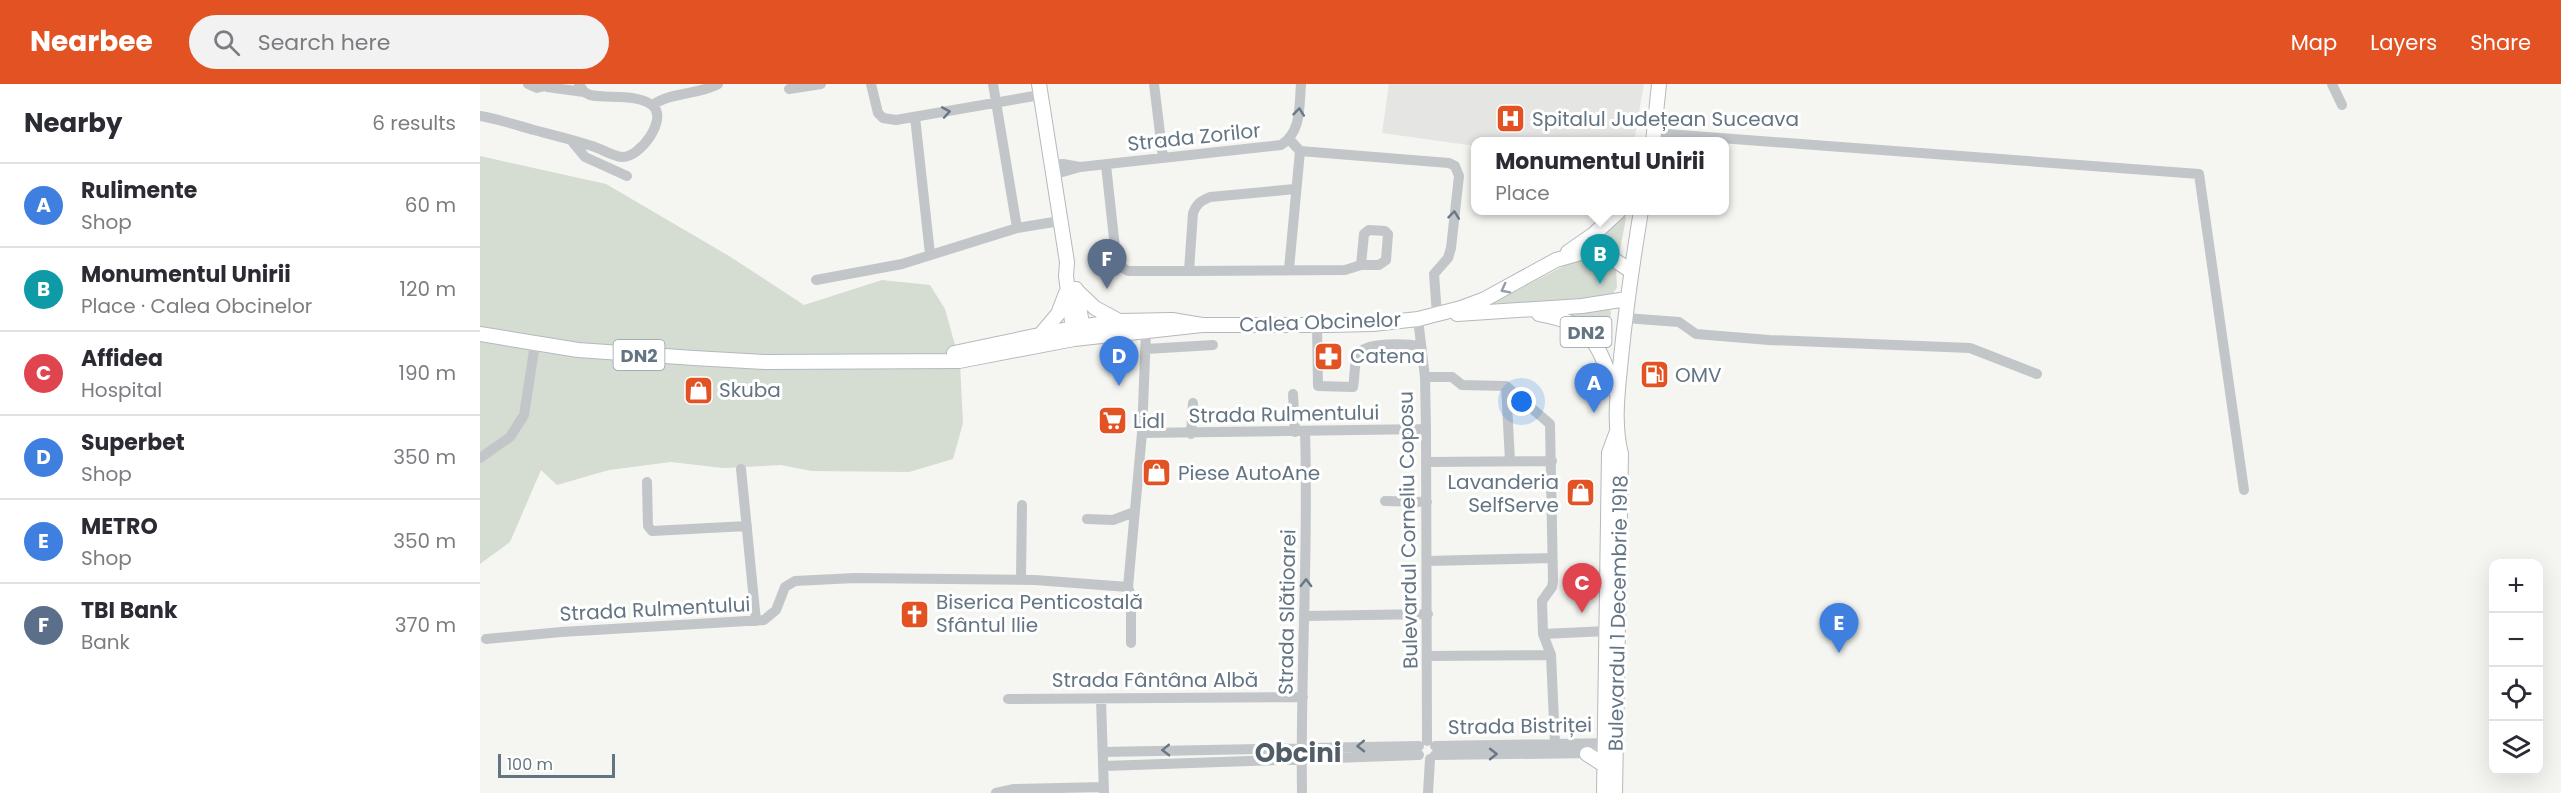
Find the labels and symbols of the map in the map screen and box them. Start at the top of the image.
hospital icon: Spitalul Județean Suceava [1495,103,1527,135]
place label: Spitalul Județean Suceava [1532,105,1799,133]
one-way arrow [940,106,950,119]
one-way arrow [1292,108,1304,117]
street label: Strada Zorilor [1126,116,1262,158]
one-way arrow [1448,210,1460,220]
pin: B [1580,234,1620,284]
pin: F [1088,240,1126,289]
one-way arrow [1501,282,1512,293]
street label: Calea Obcinelor [1239,305,1401,339]
road number: DN2 [1560,317,1612,347]
pin: D [1100,336,1138,386]
road number: DN2 [614,340,664,370]
pharmacy icon: Catena [1313,340,1345,372]
place label: Catena [1350,342,1425,370]
fuel station icon: OMV [1638,359,1670,391]
place label: OMV [1675,361,1722,389]
pin: A [1574,364,1614,413]
shop icon: Skuba [682,374,714,406]
place label: Skuba [719,376,781,404]
your location [1507,387,1536,416]
street label: Bulevardul Corneliu Coposu [1392,391,1424,669]
street label: Strada Rulmentului [1188,398,1380,430]
supermarket icon: Lidl [1096,405,1128,437]
place label: Lidl [1133,407,1165,435]
shop icon: Piese AutoAne [1141,457,1173,489]
place label: Piese AutoAne [1178,459,1320,487]
place label: Lavanderia SelfServe [1447,468,1559,519]
street label: Bulevardul 1 Decembrie 1918 [1602,475,1634,751]
shop icon: Lavanderia SelfServe [1564,477,1596,509]
street label: Strada Slătioarei [1272,529,1302,695]
pin: C [1562,564,1602,613]
one-way arrow [1300,579,1312,588]
place label: Biserica Penticostală Sfântul Ilie [936,588,1143,639]
street label: Strada Rulmentului [559,590,751,628]
church icon: Biserica Penticostală Sfântul Ilie [899,598,931,630]
pin: E [1820,604,1858,653]
street label: Strada Fântâna Albă [1052,666,1258,694]
street label: Strada Bistriței [1448,711,1592,741]
district label: Obcini [1255,735,1341,771]
one-way arrow [1356,740,1365,752]
one-way arrow [1161,744,1170,756]
one-way arrow [1489,748,1498,760]
scale bar [498,751,615,778]

